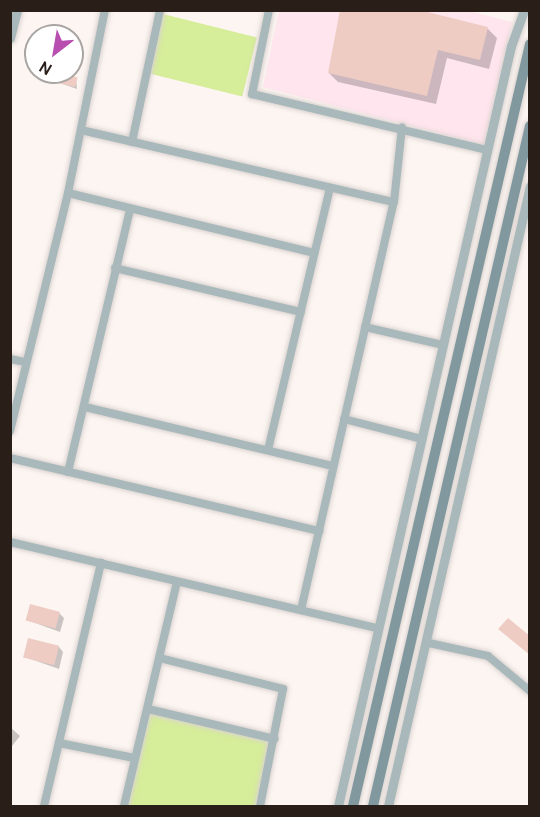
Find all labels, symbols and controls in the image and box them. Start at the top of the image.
north arrow [24,24,84,84]
text: N [36,57,55,79]

